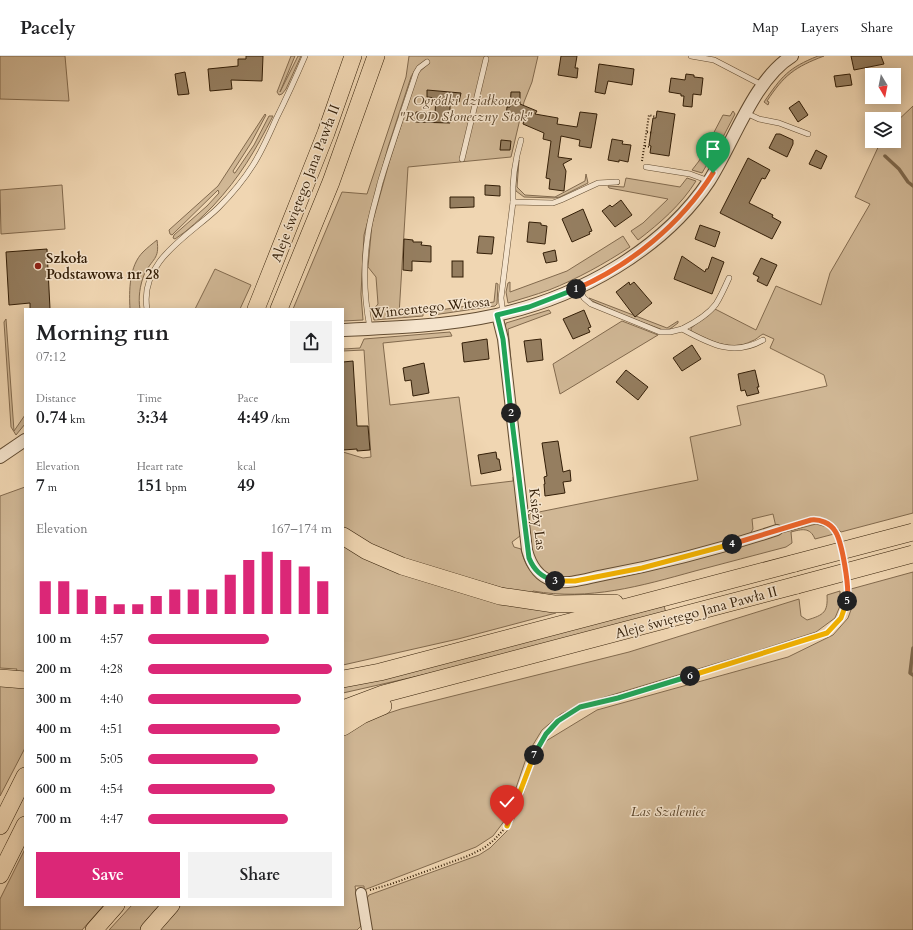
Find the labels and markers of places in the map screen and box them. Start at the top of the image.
pin [696,132,730,173]
place label: Szkoła Podstawowa nr 28 [46,249,160,284]
marker: Szkoła Podstawowa nr 28 [33,261,43,271]
pin: 1 [566,279,586,299]
pin: 2 [501,403,521,423]
pin: 4 [722,534,742,554]
pin: 3 [545,571,565,591]
pin: 5 [837,591,857,611]
pin: 6 [680,666,700,686]
pin: 7 [524,745,544,765]
pin [490,785,524,826]

